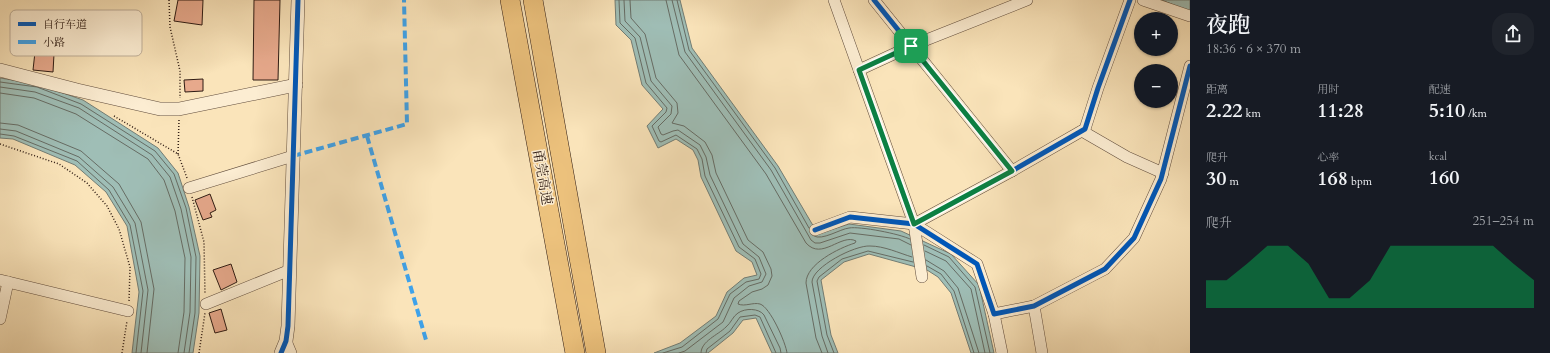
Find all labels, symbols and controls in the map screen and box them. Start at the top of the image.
legend [10,10,142,56]
text: 夜跑 [1206,10,1250,40]
map controls [1134,12,1178,108]
button: + [1134,12,1178,56]
button: share [1492,13,1534,55]
text: 自行车道 [43,17,87,32]
pin [894,29,928,63]
text: 小路 [43,35,65,50]
icon: arrive [900,35,922,57]
text: 18:36 · 6 × 370 m [1206,40,1301,58]
button: − [1134,64,1178,108]
text: 距离 [1206,82,1228,97]
text: 用时 [1317,82,1339,97]
text: 配速 [1429,82,1451,97]
text: 2.22 [1206,97,1243,124]
text: 11:28 [1317,97,1364,124]
text: 5:10 [1429,97,1465,124]
text: km [1243,106,1261,121]
text: /km [1465,106,1487,121]
street label: 甬莞高速 [528,148,557,206]
text: kcal [1429,149,1447,164]
text: 爬升 [1206,150,1228,165]
text: 心率 [1317,150,1339,165]
text: 160 [1429,164,1459,191]
text: 30 [1206,165,1227,192]
text: 168 [1317,165,1348,192]
text: m [1227,174,1239,189]
text: bpm [1348,174,1372,189]
text: 251–254 m [1472,212,1534,230]
text: 爬升 [1206,214,1232,232]

